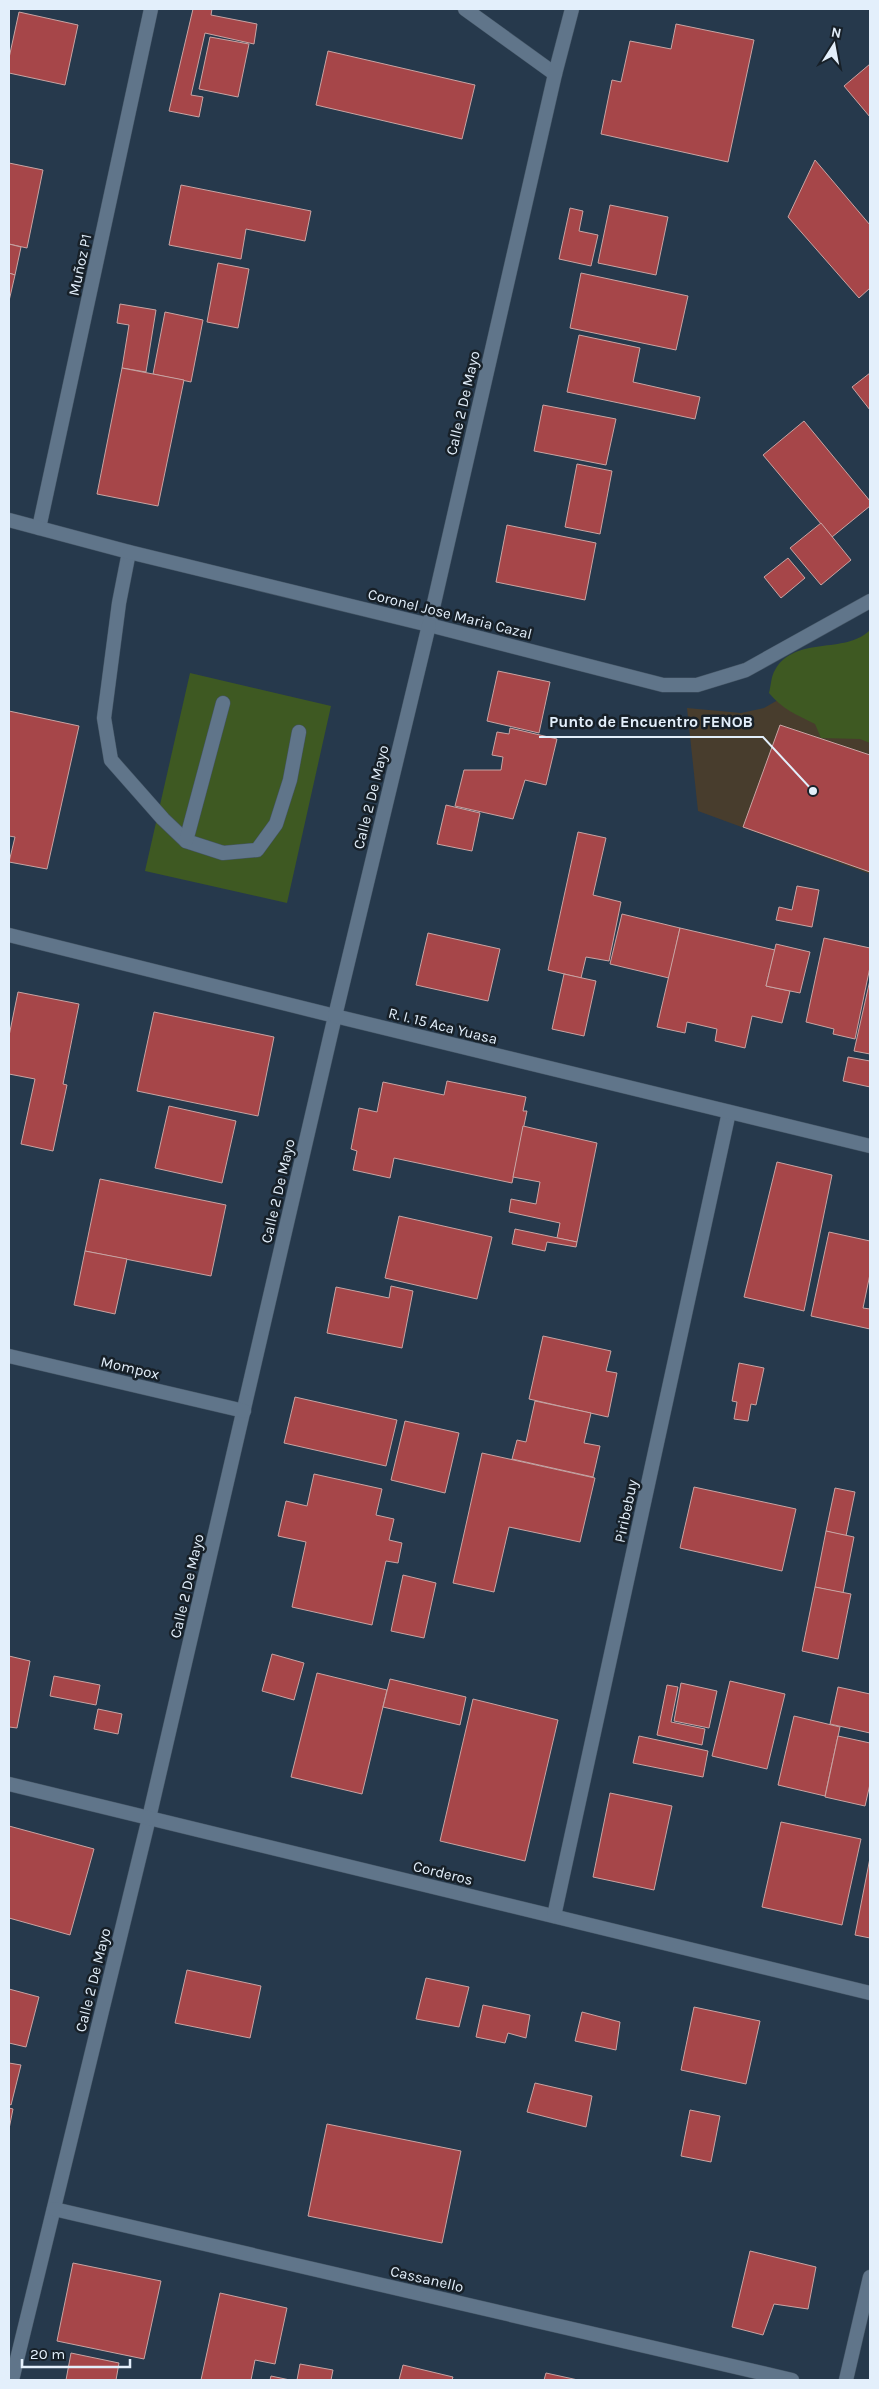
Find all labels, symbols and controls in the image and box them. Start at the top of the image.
north arrow [809,20,859,70]
text: N [830,23,843,42]
street label: Muñoz P1 [65,232,95,298]
street label: Calle 2 De Mayo [442,349,484,457]
street label: Coronel Jose Maria Cazal [366,585,534,643]
callout: Punto de Encuentro FENOB [539,706,763,737]
text: Punto de Encuentro FENOB [549,712,753,731]
street label: Calle 2 De Mayo [349,743,393,851]
street label: R. I. 15 Aca Yuasa [387,1004,499,1048]
street label: Calle 2 De Mayo [257,1137,299,1245]
street label: Mompox [99,1353,161,1384]
street label: Piribebuy [611,1478,641,1544]
street label: Calle 2 De Mayo [166,1532,208,1640]
street label: Corderos [411,1857,475,1889]
street label: Calle 2 De Mayo [71,1926,115,2034]
street label: Cassanello [389,2262,465,2296]
scale bar [22,2336,130,2368]
text: 20 m [30,2345,65,2363]

